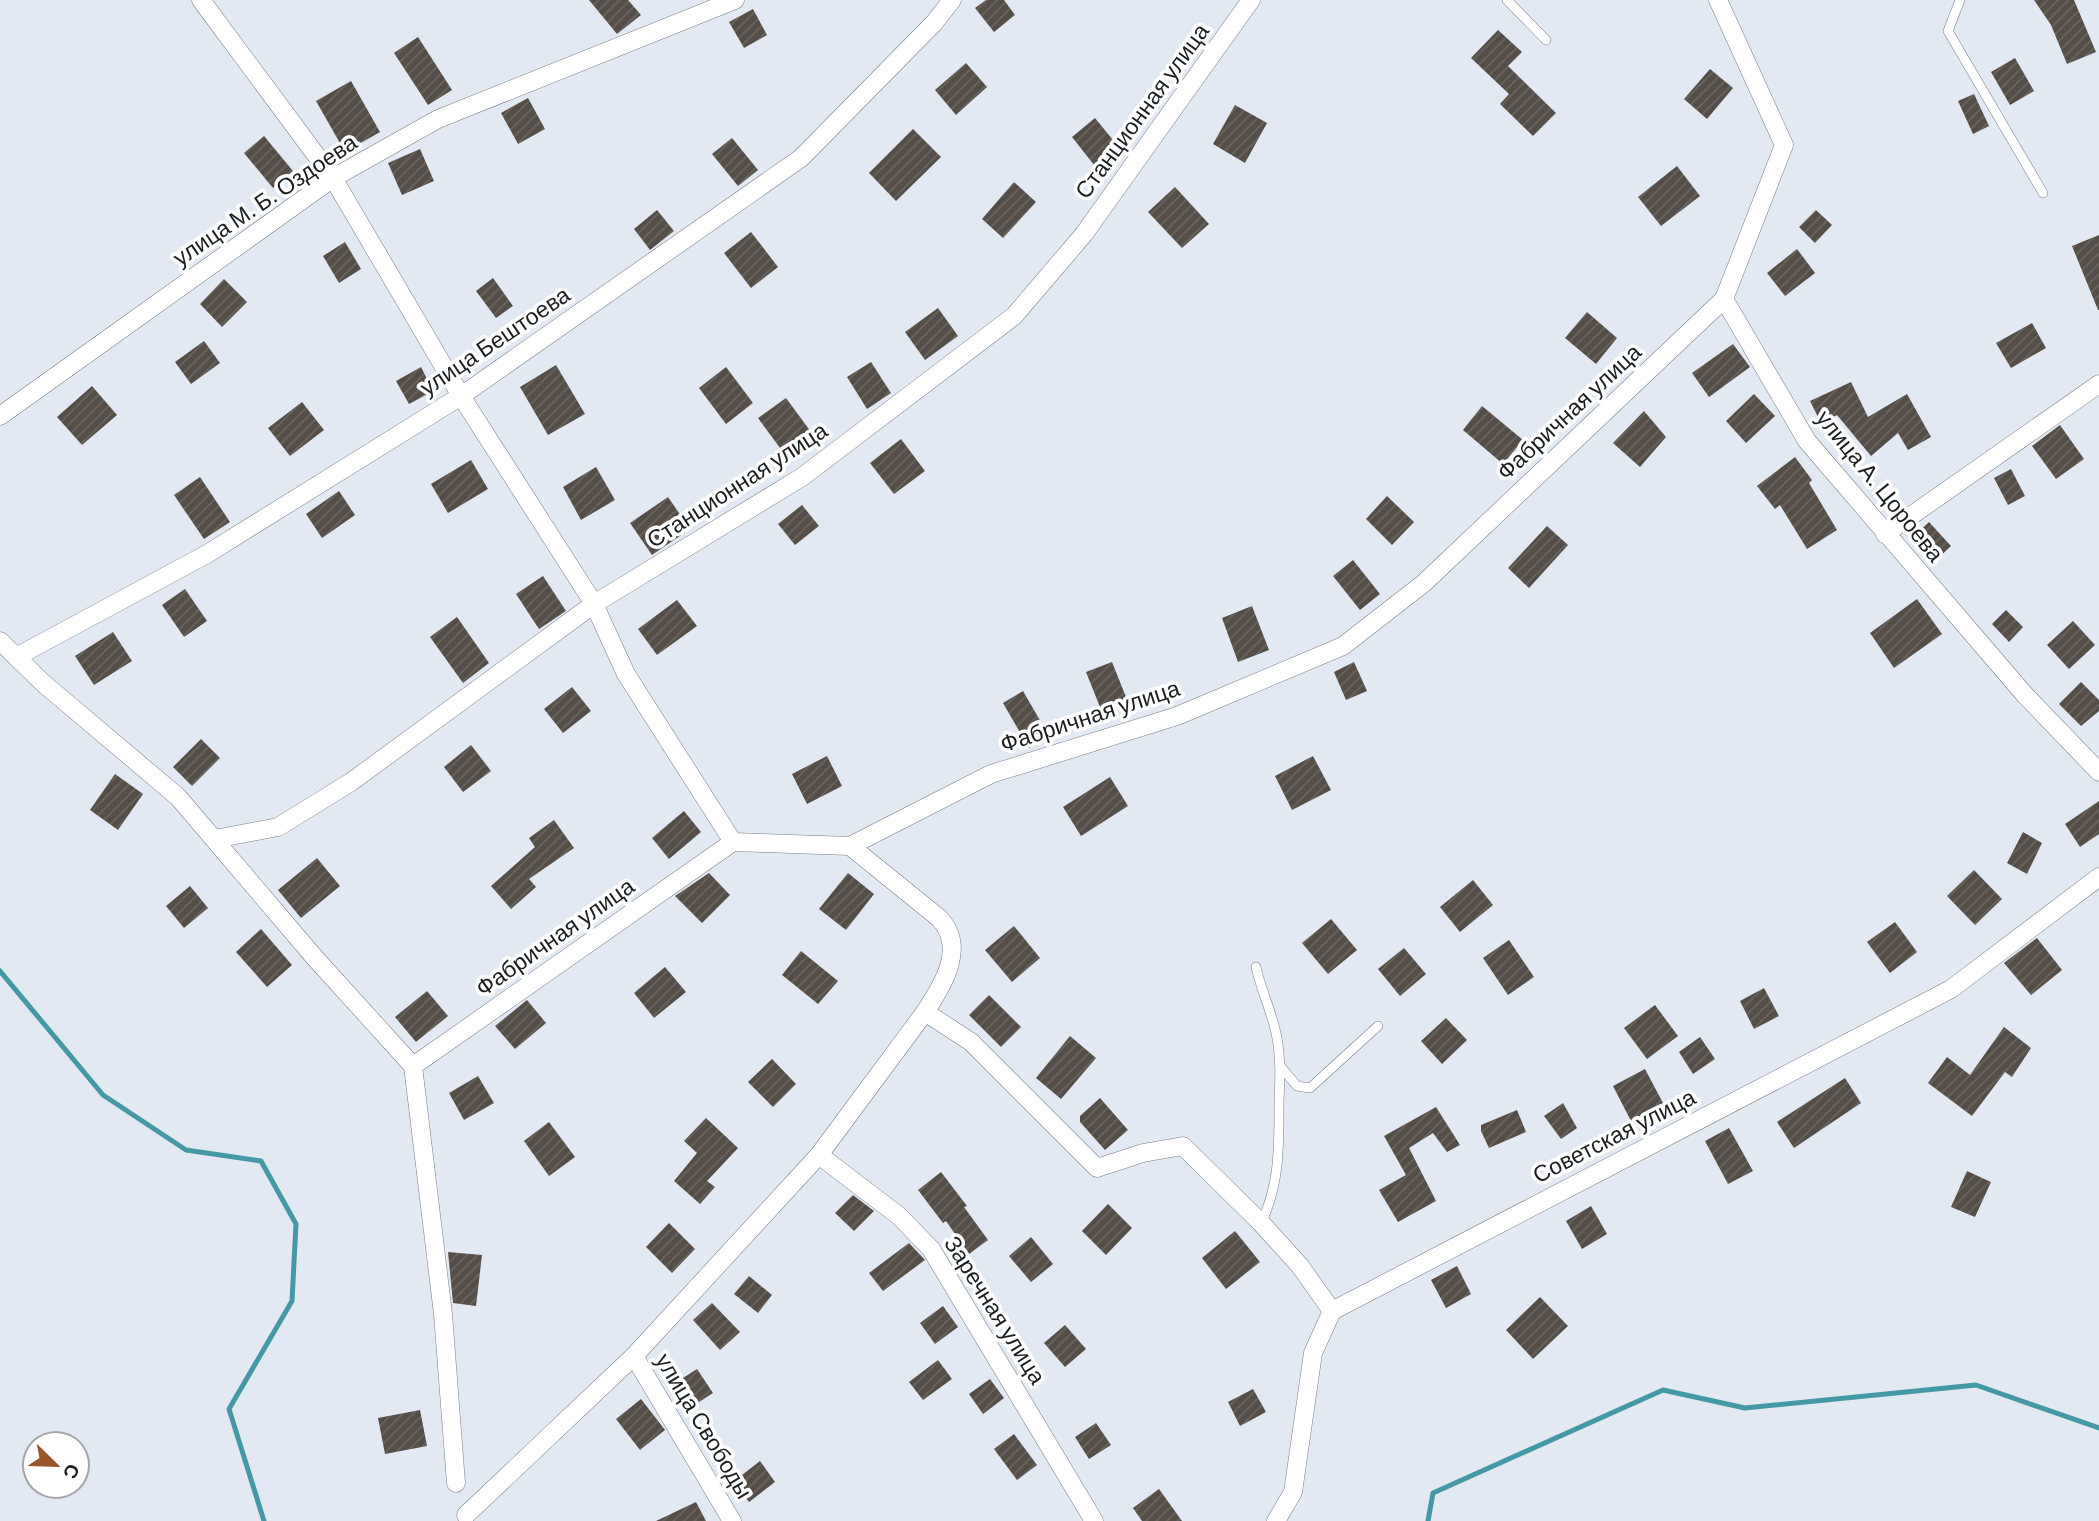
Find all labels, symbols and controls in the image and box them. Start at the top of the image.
street label: Станционная улица [1068,17,1214,203]
street label: улица М. Б. Оздоева [167,127,362,271]
street label: улица Бештоева [414,280,575,401]
street label: Фабричная улица [1490,337,1646,485]
street label: улица А. Цороева [1811,404,1951,567]
street label: Станционная улица [641,415,832,553]
street label: Фабричная улица [997,673,1183,757]
street label: Фабричная улица [470,871,639,1001]
street label: Советская улица [1528,1082,1700,1188]
street label: Заречная улица [939,1230,1053,1389]
street label: улица Свободы [650,1348,759,1503]
north arrow [21,1430,91,1500]
text: С [59,1461,85,1483]

